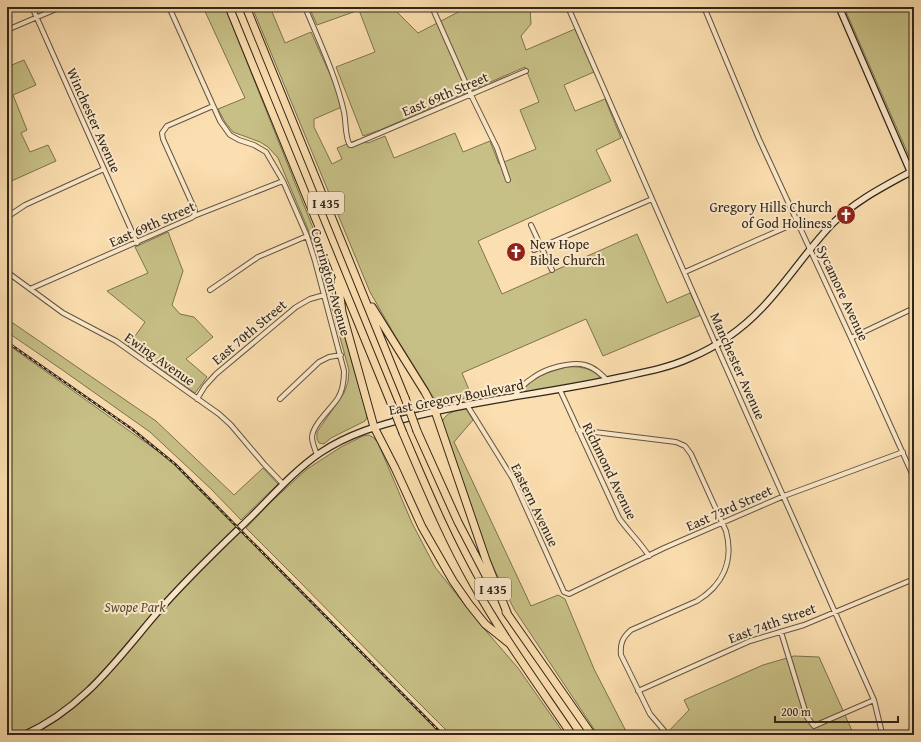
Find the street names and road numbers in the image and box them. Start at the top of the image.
street label: Winchester Avenue [62,64,126,176]
street label: East 69th Street [399,67,491,121]
road number: I 435 [308,192,344,214]
street label: East 69th Street [106,196,198,252]
street label: Corrington Avenue [306,226,356,339]
street label: Sycamore Avenue [812,242,874,344]
street label: East 70th Street [207,295,291,369]
street label: Manchester Avenue [705,309,771,423]
street label: Ewing Avenue [121,327,200,391]
street label: East Gregory Boulevard [387,374,526,420]
street label: Richmond Avenue [578,419,642,523]
street label: Eastern Avenue [506,460,564,550]
street label: East 73rd Street [683,480,775,536]
road number: I 435 [475,578,511,600]
street label: East 74th Street [725,598,819,648]

